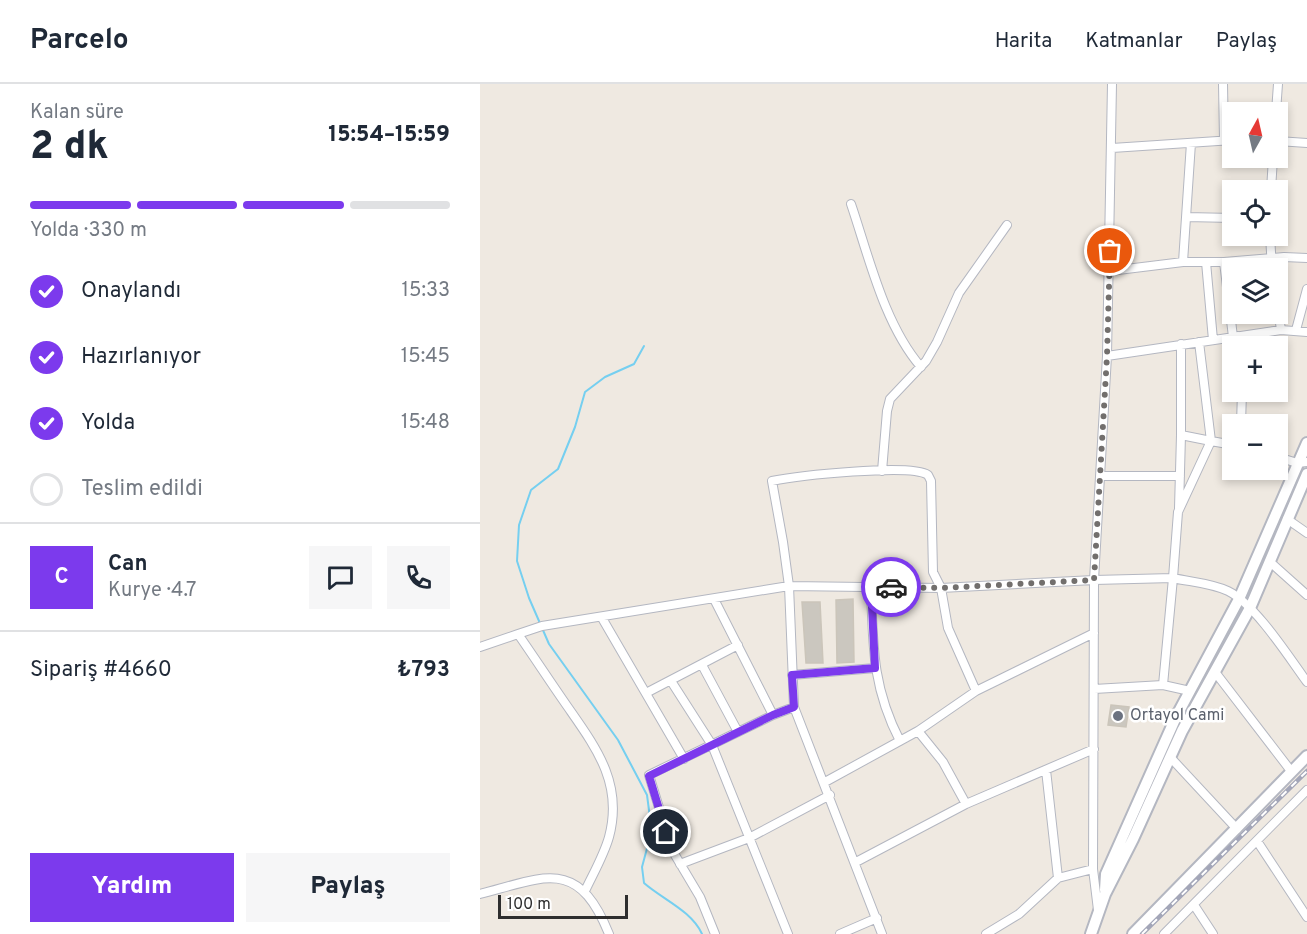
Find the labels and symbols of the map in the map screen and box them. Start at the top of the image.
north arrow [1222,102,1288,168]
pin [1084,225,1135,276]
courier [861,557,921,617]
place label: Ortayol Cami [1130,706,1224,726]
marker: Ortayol Cami [1111,709,1125,723]
pin [640,806,691,857]
scale bar [498,892,628,920]

